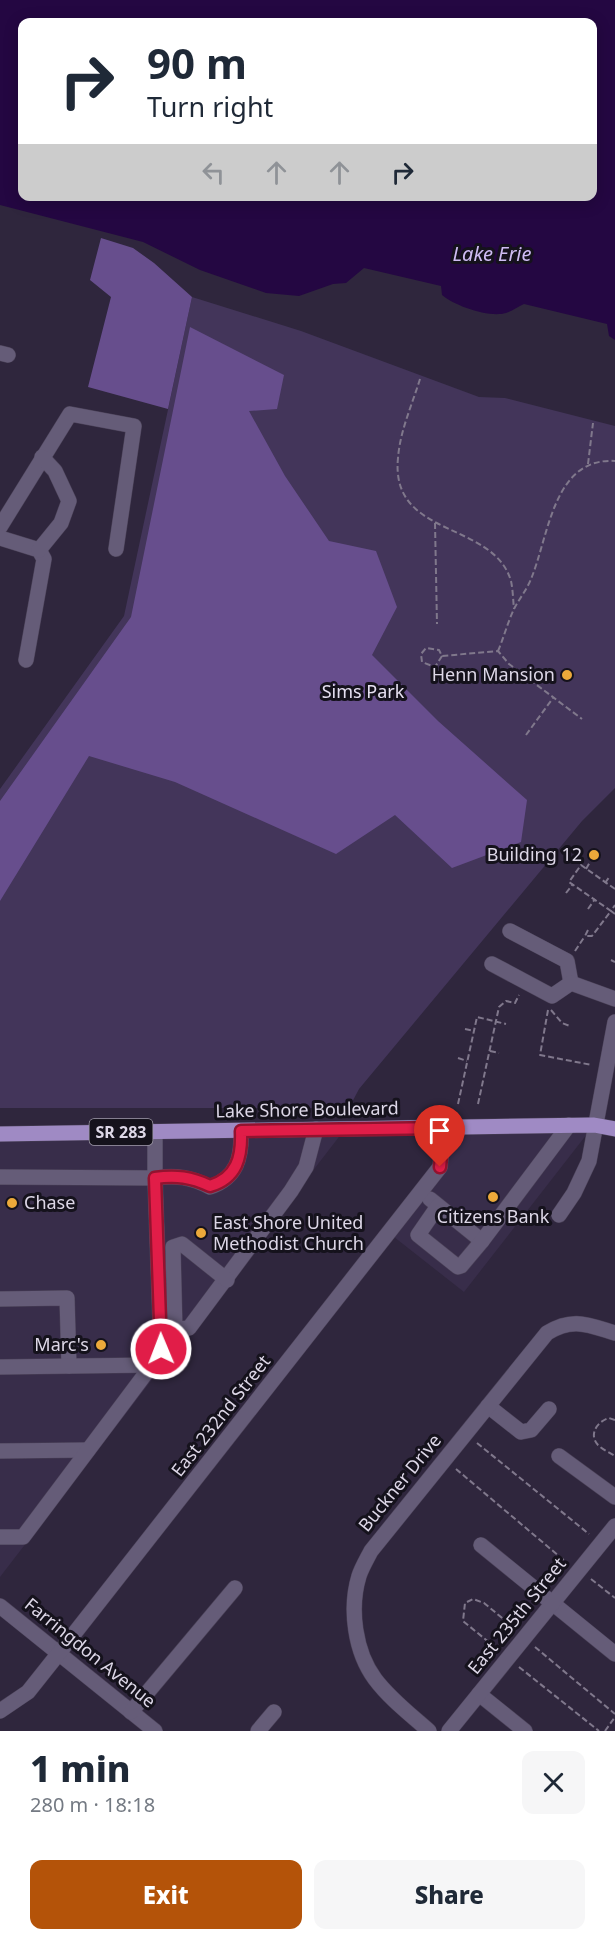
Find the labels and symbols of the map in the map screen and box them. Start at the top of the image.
water label: Lake Erie [453,240,532,267]
place label: Henn Mansion [432,662,555,686]
marker: Henn Mansion [560,668,574,682]
park label: Sims Park [322,679,405,703]
place label: Building 12 [487,842,582,866]
marker: Building 12 [587,848,601,862]
street label: Lake Shore Boulevard [215,1095,399,1123]
pin [414,1105,465,1167]
road number: SR 283 [90,1119,152,1145]
place label: Chase [24,1190,75,1214]
marker: Citizens Bank [486,1190,500,1204]
marker: Chase [5,1196,19,1210]
place label: Citizens Bank [437,1204,550,1228]
place label: East Shore United Methodist Church [213,1210,364,1255]
marker: East Shore United Methodist Church [194,1226,208,1240]
position arrow [129,1317,193,1381]
place label: Marc's [34,1332,89,1356]
marker: Marc's [94,1338,108,1352]
street label: East 232nd Street [165,1349,276,1481]
street label: Buckner Drive [352,1429,446,1536]
street label: East 235th Street [462,1552,571,1679]
street label: Farringdon Avenue [20,1592,161,1713]

